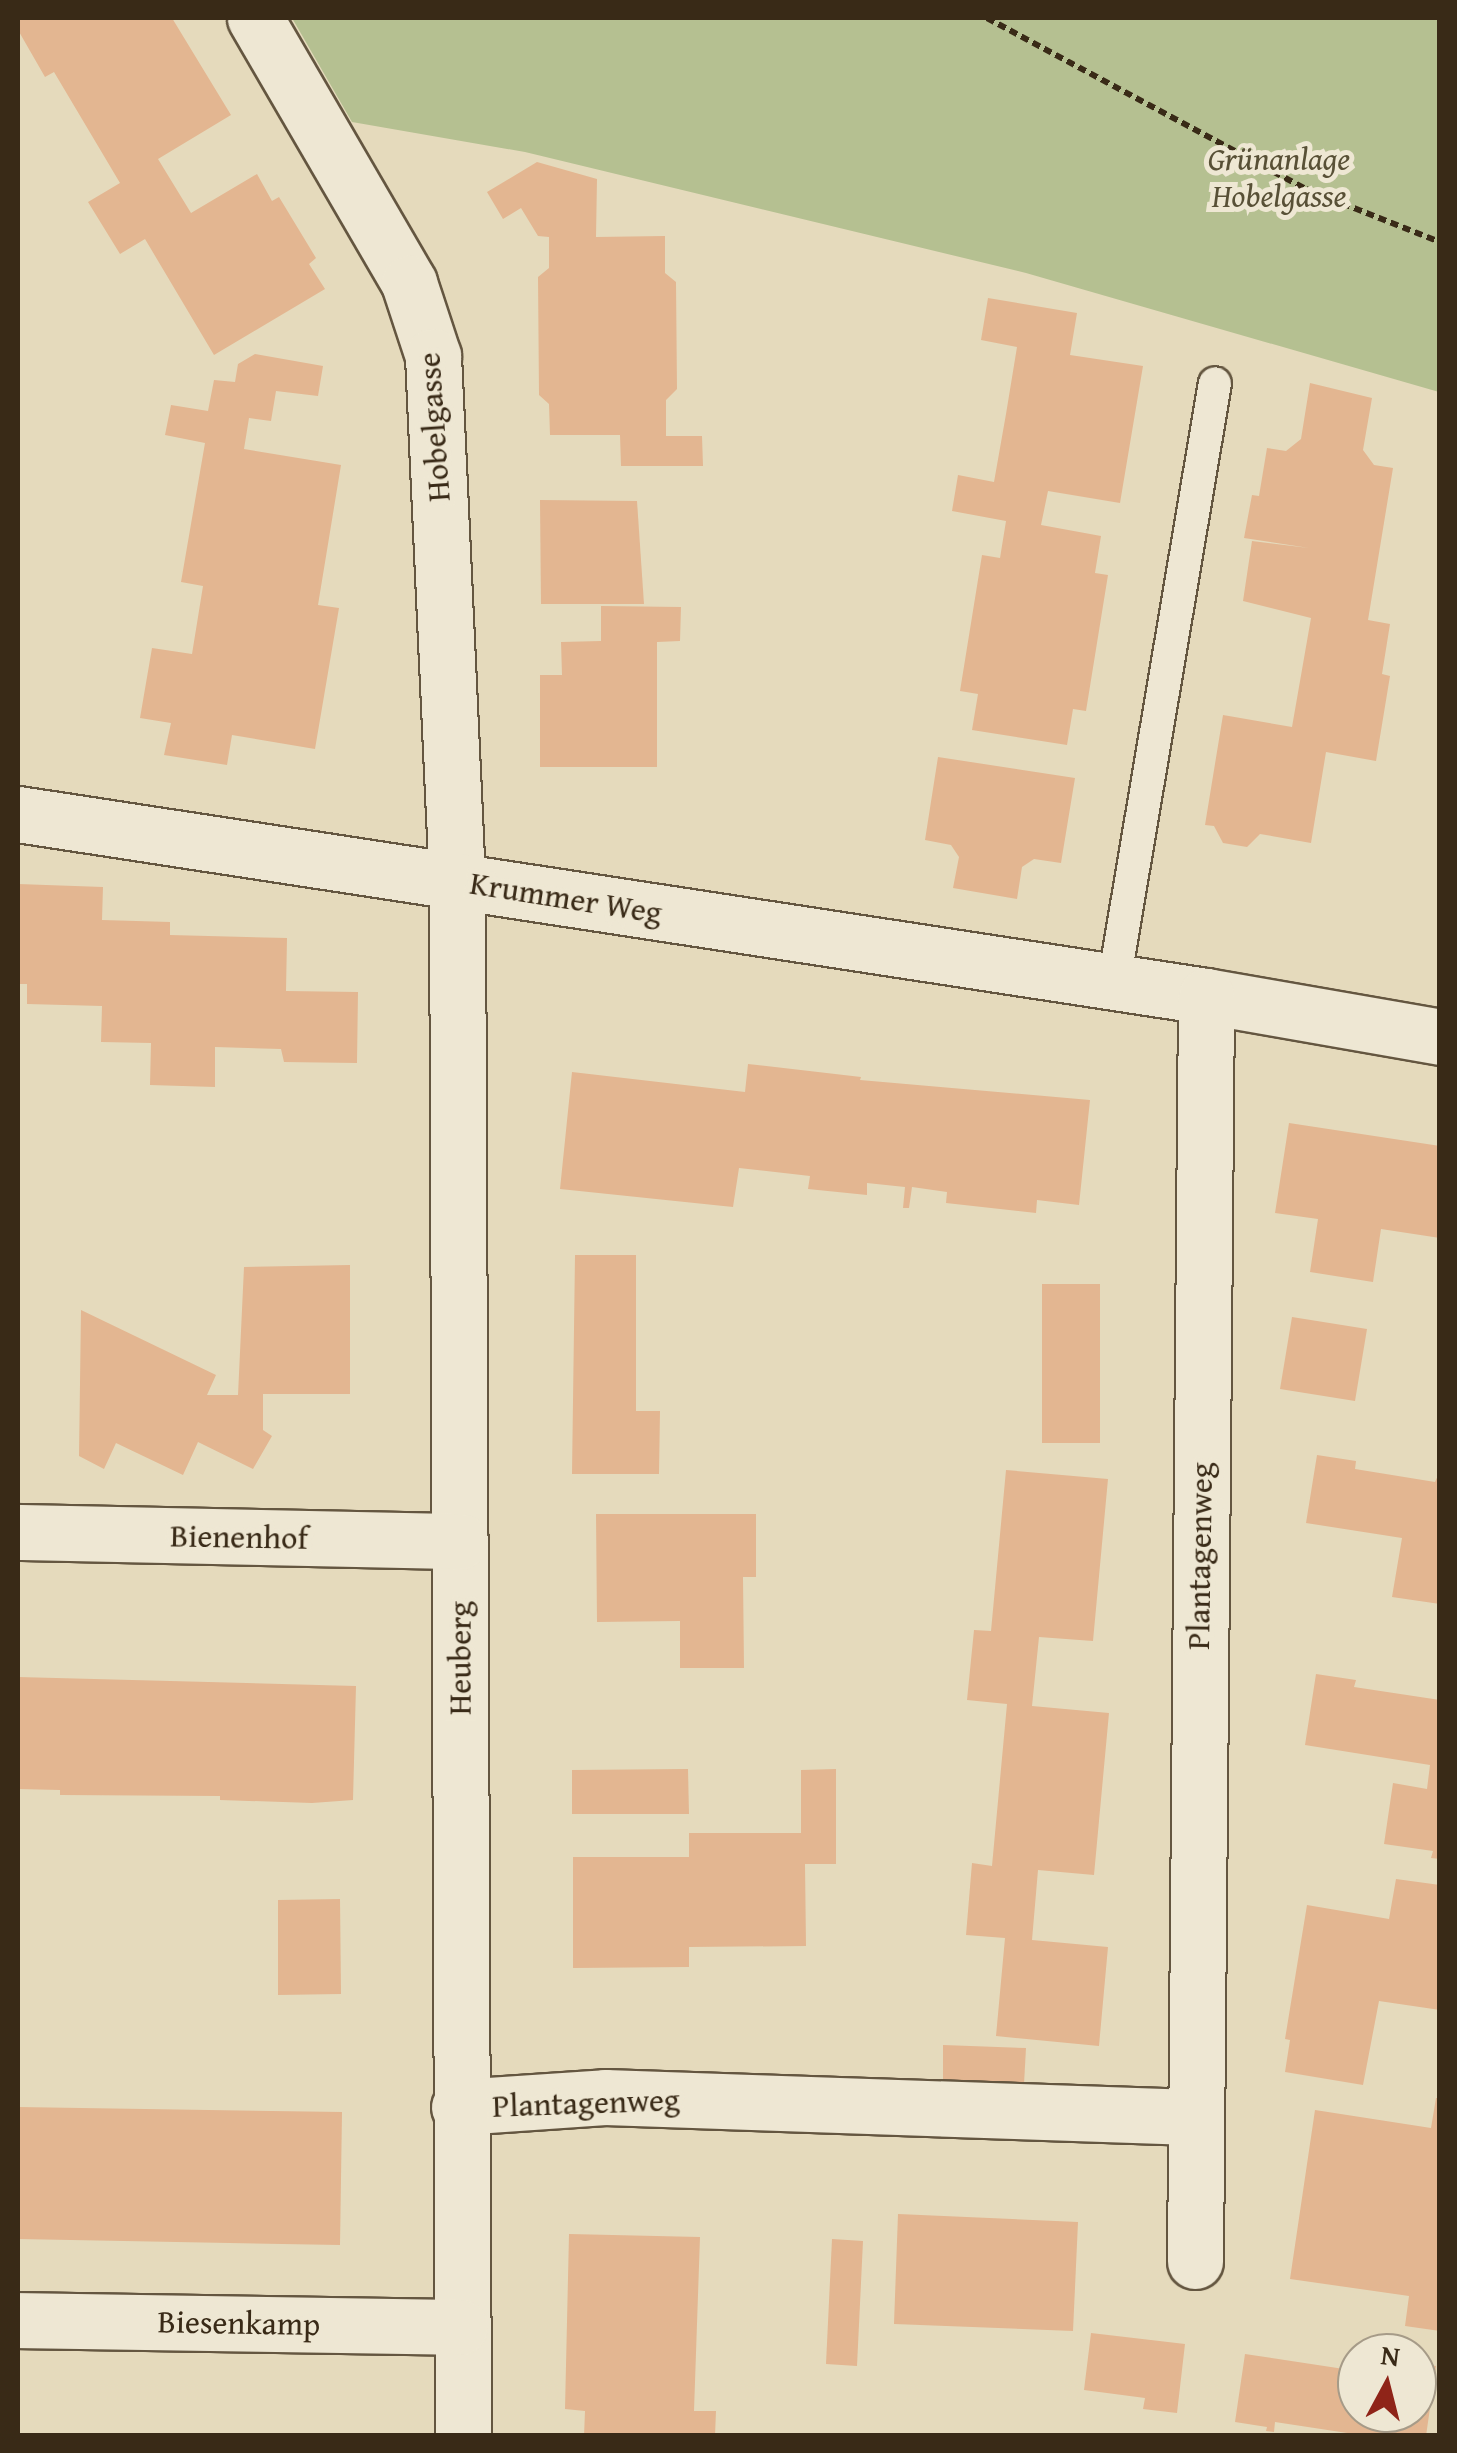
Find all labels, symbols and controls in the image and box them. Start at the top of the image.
park label: Grünanlage Hobelgasse [1208,141,1350,216]
street label: Hobelgasse [410,351,458,503]
street label: Krummer Weg [467,864,665,932]
street label: Plantagenweg [1179,1462,1221,1650]
street label: Bienenhof [170,1517,308,1557]
street label: Heuberg [441,1601,479,1715]
street label: Plantagenweg [492,2081,680,2125]
street label: Biesenkamp [157,2302,321,2344]
north arrow [1337,2333,1437,2433]
text: N [1379,2333,1402,2376]

